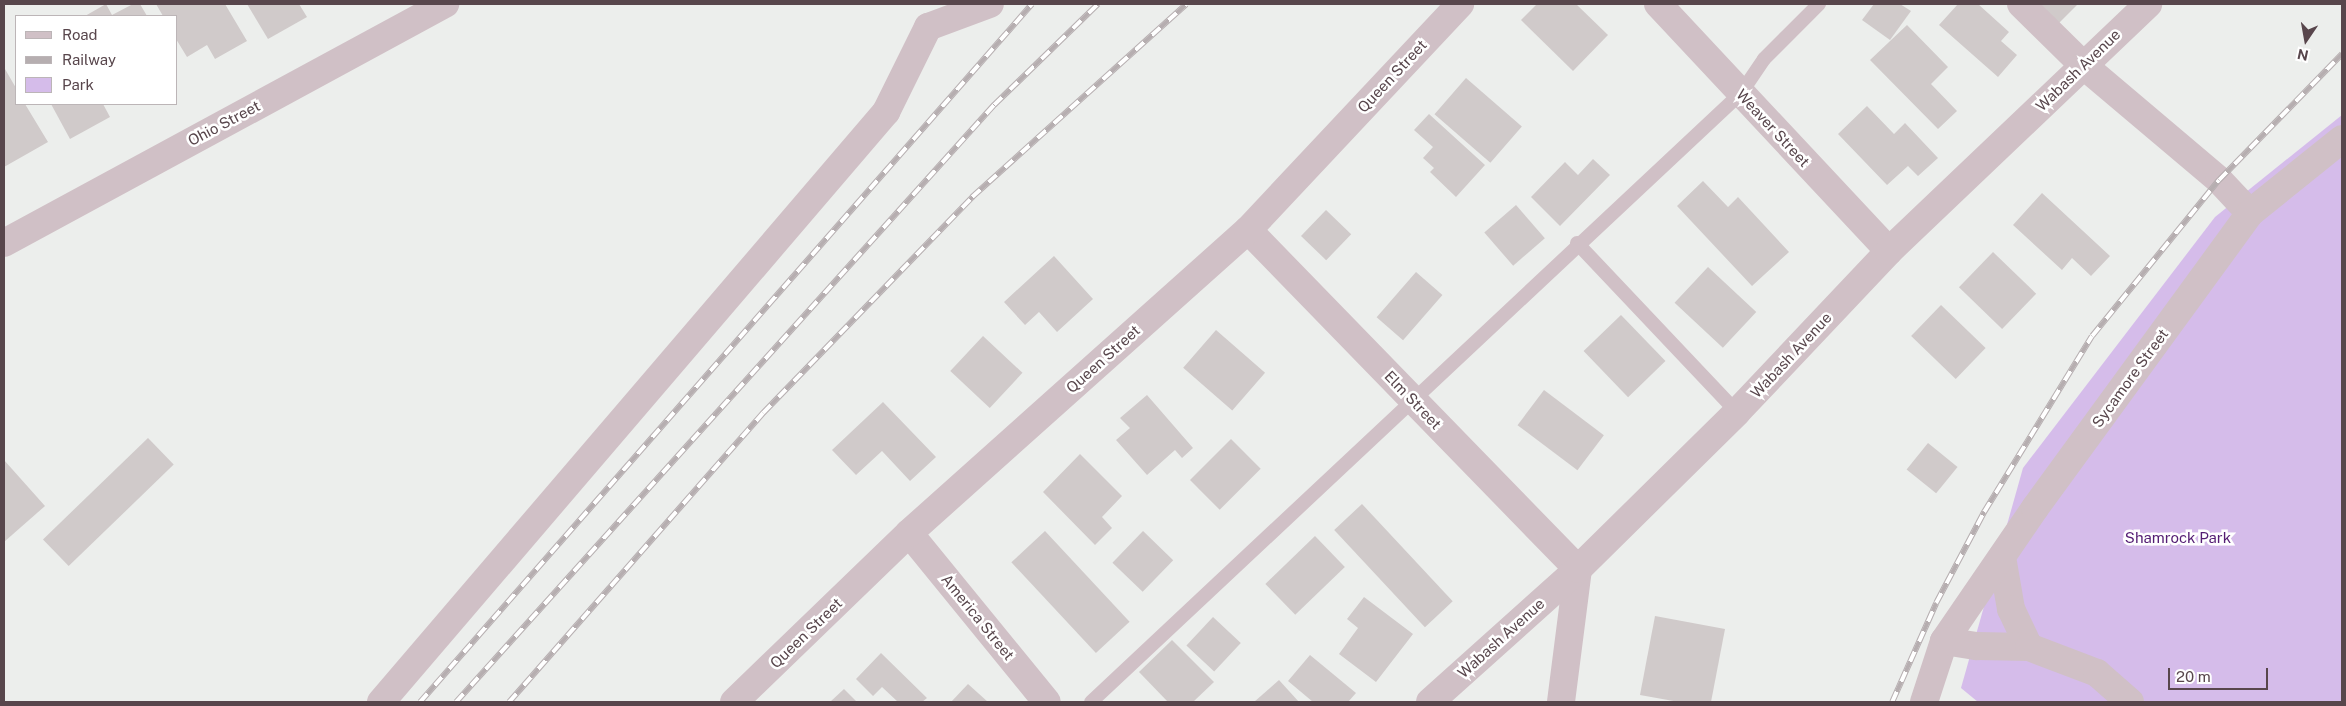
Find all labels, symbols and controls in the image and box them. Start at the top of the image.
legend [15,15,178,105]
north arrow [2281,15,2331,65]
street label: Wabash Avenue [2032,25,2124,115]
text: Road [62,26,98,43]
street label: Queen Street [1354,36,1430,116]
text: N [2296,46,2310,64]
text: Railway [62,51,116,68]
text: Park [62,76,94,93]
street label: Weaver Street [1733,86,1813,170]
street label: Ohio Street [185,96,263,150]
street label: Wabash Avenue [1747,308,1835,402]
street label: Queen Street [1062,321,1144,397]
street label: Sycamore Street [2088,325,2172,431]
street label: Elm Street [1381,367,1445,433]
park label: Shamrock Park [2125,529,2231,547]
street label: America Street [938,570,1018,664]
street label: Queen Street [766,594,846,672]
street label: Wabash Avenue [1454,594,1548,682]
scale bar [2171,658,2271,690]
text: 20 m [2176,668,2211,685]

